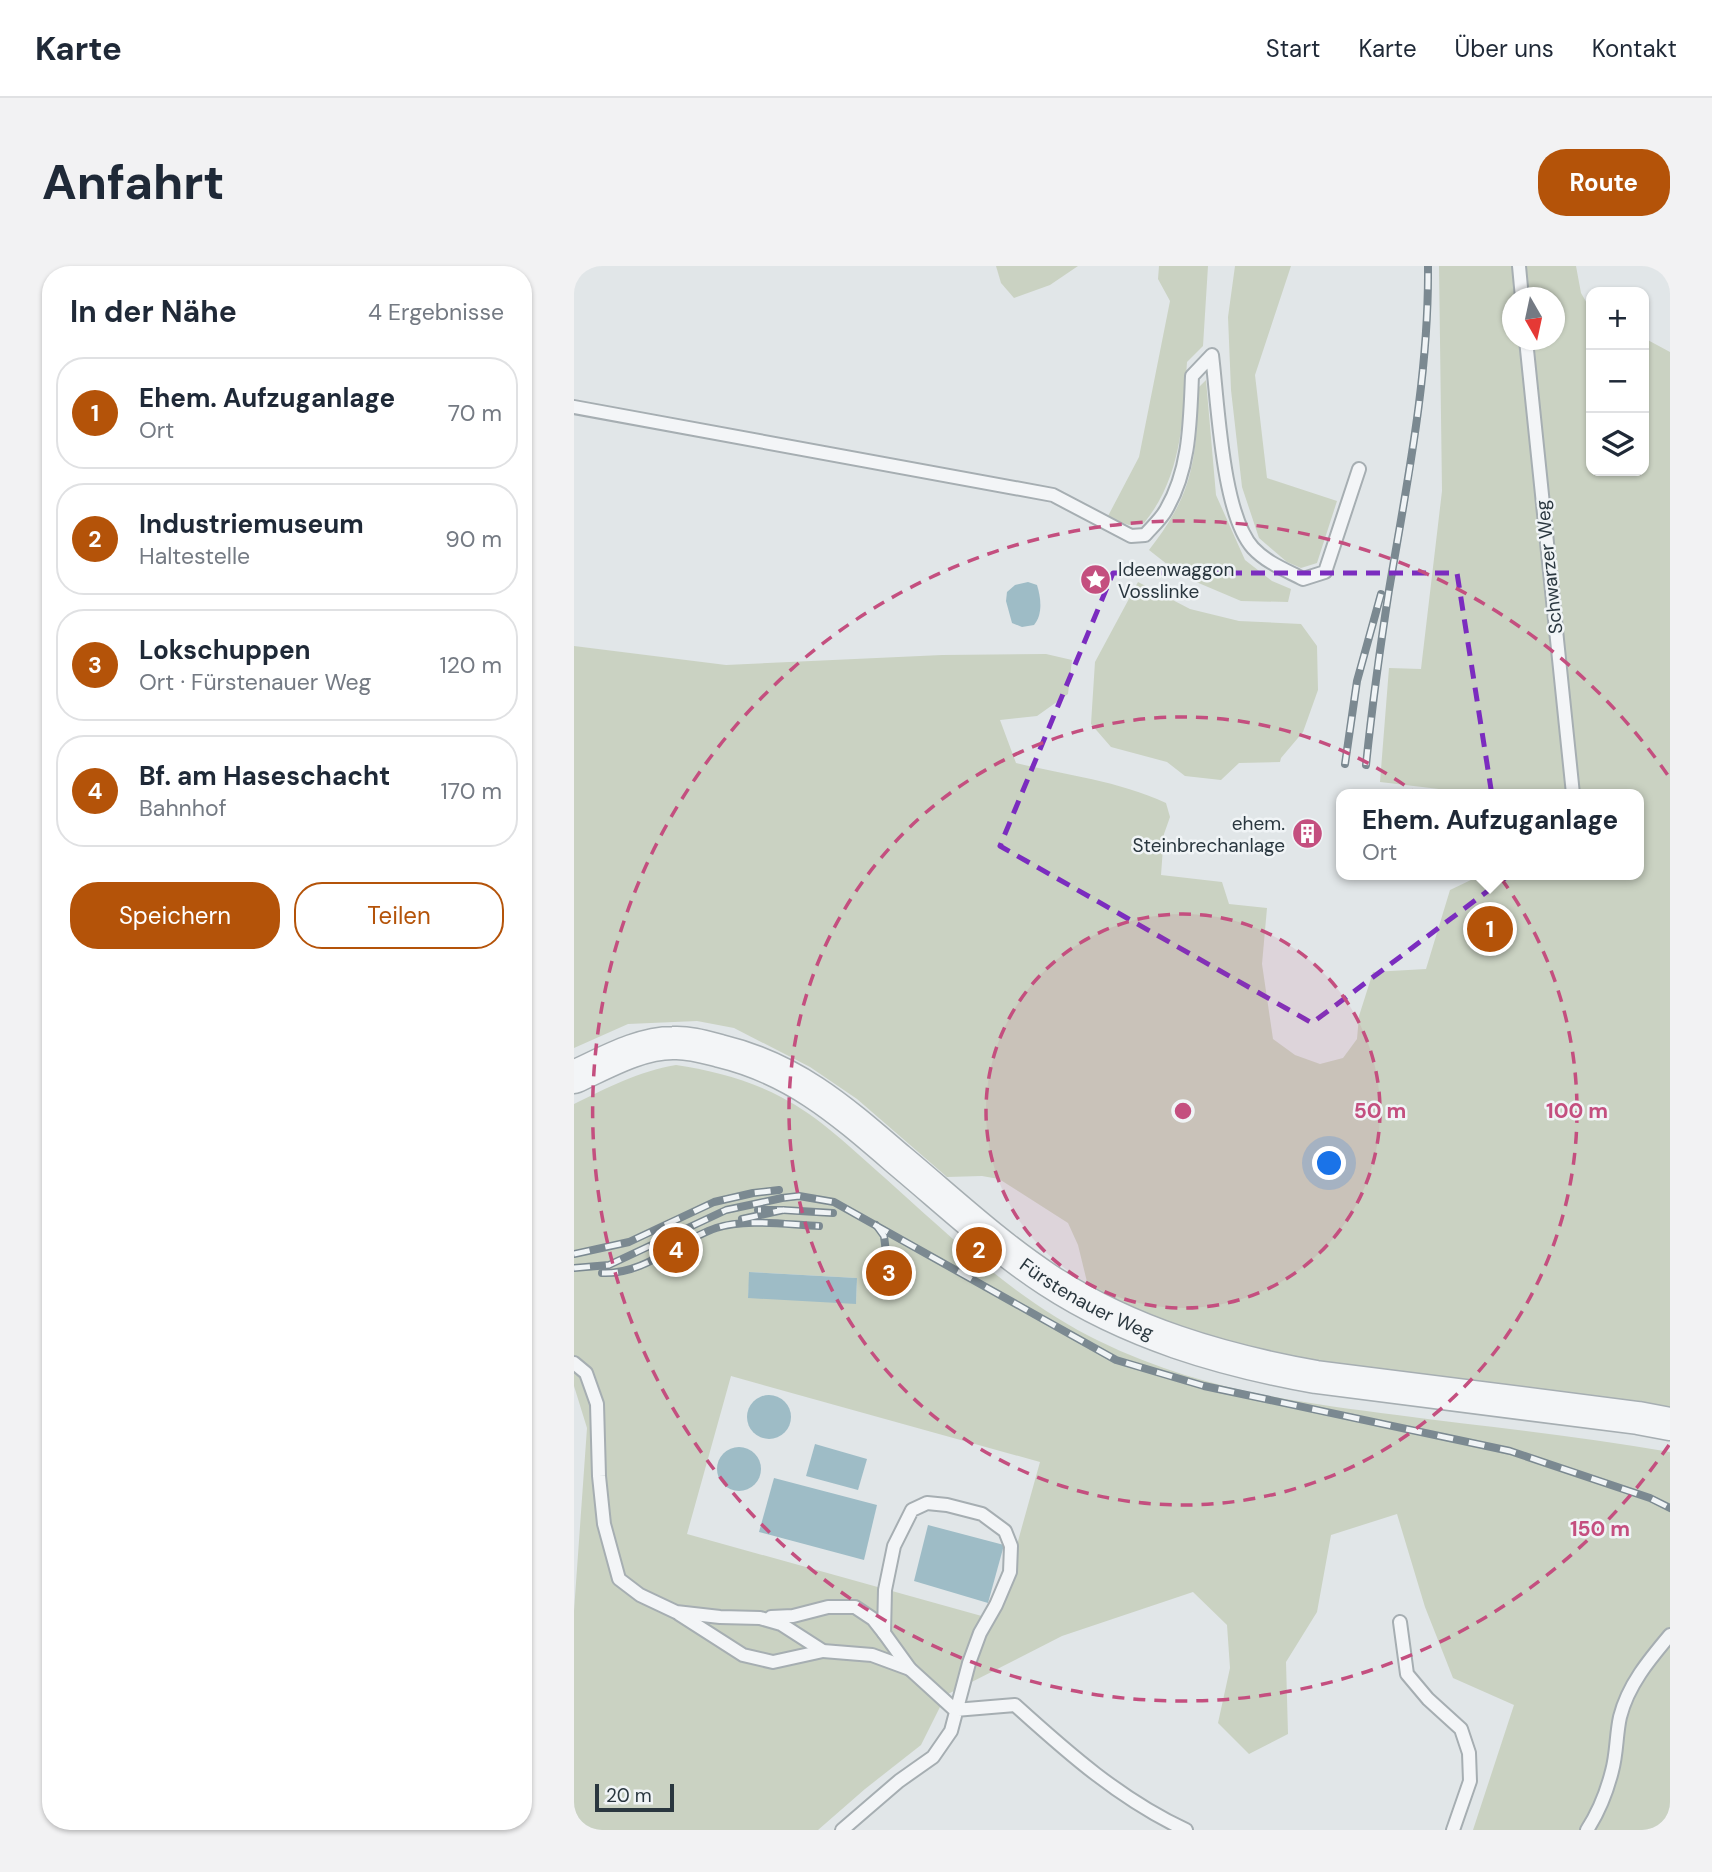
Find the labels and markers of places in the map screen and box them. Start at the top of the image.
place label: Ideenwaggon Vosslinke [1118,557,1234,604]
place icon: Ideenwaggon Vosslinke [1078,563,1112,597]
place label: ehem. Steinbrechanlage [1133,811,1285,858]
building icon: ehem. Steinbrechanlage [1291,817,1325,851]
pin: 1 [1467,903,1513,955]
centre of rings [1171,1099,1195,1123]
pin: 4 [653,1224,699,1276]
pin: 2 [956,1224,1002,1276]
pin: 3 [866,1247,912,1299]

